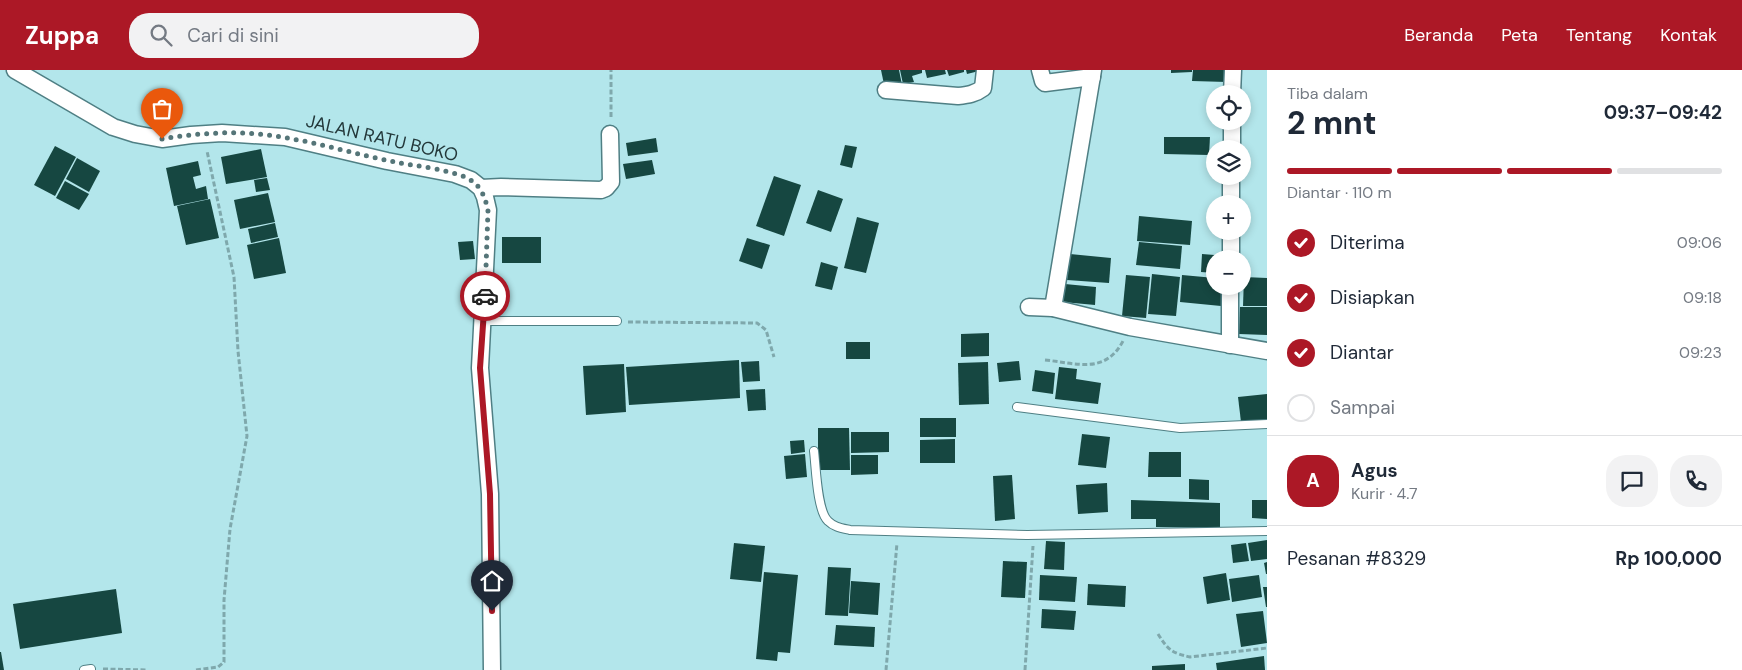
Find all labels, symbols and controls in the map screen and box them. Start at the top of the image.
search box [129,13,479,58]
text: Zuppa [25,20,99,51]
icon: search [147,21,175,49]
text: Cari di sini [187,23,279,48]
text: Beranda [1404,23,1473,47]
text: Peta [1501,23,1538,47]
text: Tentang [1566,23,1632,47]
text: Kontak [1660,23,1717,47]
text: Tiba dalam [1287,83,1368,104]
map controls [1206,85,1251,295]
button: locate [1206,85,1251,130]
pin [141,88,183,139]
icon: bag [148,95,176,123]
text: 09:37–09:42 [1604,100,1722,125]
text: 2 mnt [1287,102,1377,144]
street label: JALAN RATU BOKO [304,109,461,167]
button: layers [1206,140,1251,185]
text: Diantar · 110 m [1287,182,1392,203]
button: + [1206,195,1251,240]
icon: check [1287,229,1315,257]
text: Diterima [1330,230,1404,255]
text: 09:06 [1677,232,1722,253]
button: − [1206,250,1251,295]
courier [460,271,510,321]
icon: car [471,282,499,310]
icon: check [1287,284,1315,312]
text: Disiapkan [1330,285,1415,310]
text: 09:18 [1683,287,1722,308]
icon: check [1287,339,1315,367]
text: Diantar [1330,340,1394,365]
text: 09:23 [1679,342,1722,363]
text: Sampai [1330,395,1395,420]
button: chat [1606,455,1658,507]
button: phone [1670,455,1722,507]
text: Agus [1351,458,1398,483]
text: A [1306,468,1320,493]
text: Kurir · 4.7 [1351,483,1418,504]
text: Pesanan #8329 [1287,546,1426,571]
text: Rp 100,000 [1615,546,1722,571]
pin [471,560,513,611]
icon: home [478,567,506,595]

